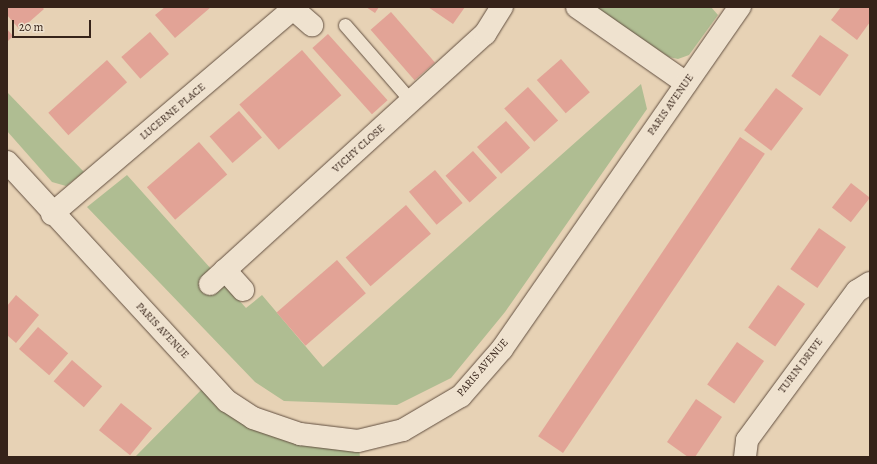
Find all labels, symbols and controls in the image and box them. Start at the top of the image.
scale bar [14,12,93,38]
text: 20 m [19,19,43,35]
street label: PARIS AVENUE [645,72,697,138]
street label: LUCERNE PLACE [138,81,208,143]
street label: VICHY CLOSE [330,122,388,176]
street label: PARIS AVENUE [133,300,191,362]
street label: TURIN DRIVE [776,336,826,396]
street label: PARIS AVENUE [454,337,512,399]

